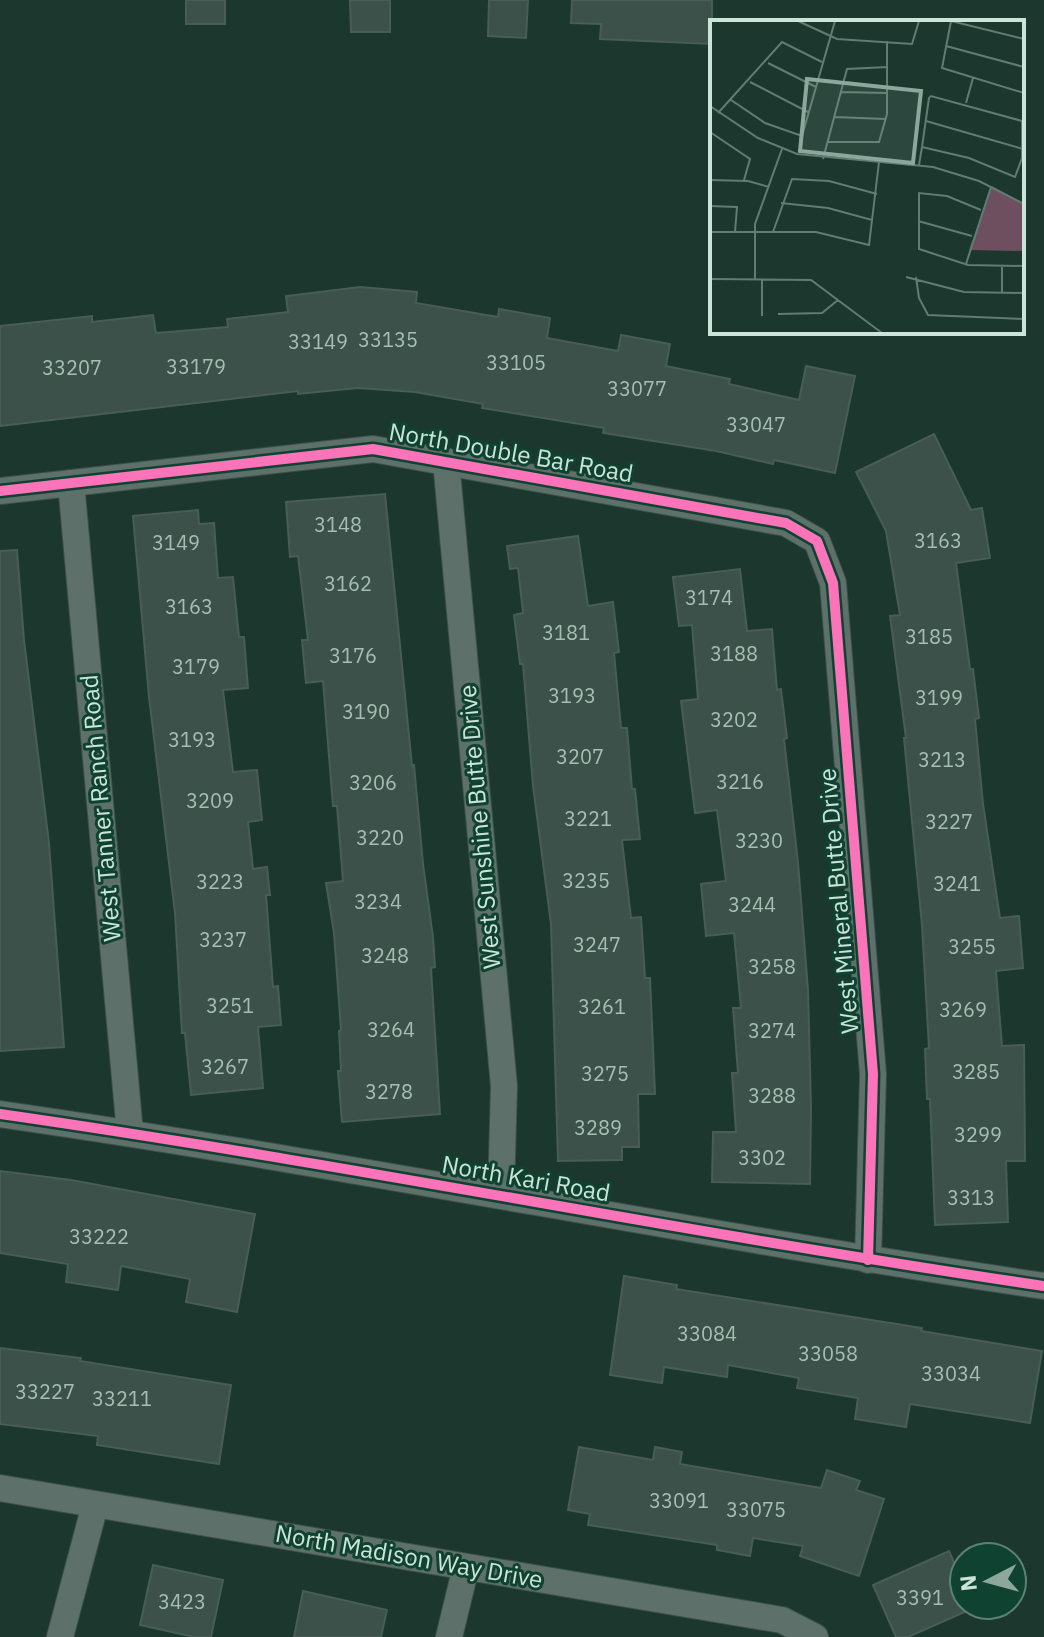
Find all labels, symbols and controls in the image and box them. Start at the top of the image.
inset map [710,20,1024,334]
house number: 33135 [358,326,418,353]
house number: 33149 [288,328,348,355]
house number: 33105 [486,349,546,376]
house number: 33179 [166,353,226,380]
house number: 33207 [42,354,102,381]
house number: 33077 [607,375,667,402]
house number: 33047 [726,411,786,438]
street label: North Double Bar Road [386,415,636,489]
house number: 3148 [314,511,362,538]
house number: 3163 [914,527,962,554]
house number: 3149 [152,529,200,556]
house number: 3162 [324,570,372,597]
house number: 3174 [685,584,733,611]
house number: 3163 [165,593,213,620]
house number: 3181 [542,619,590,646]
house number: 3185 [905,623,953,650]
house number: 3188 [710,640,758,667]
house number: 3176 [329,642,377,669]
house number: 3179 [172,653,220,680]
street label: West Tanner Ranch Road [72,673,128,943]
house number: 3193 [548,682,596,709]
street label: West Sunshine Butte Drive [451,684,507,971]
house number: 3199 [915,684,963,711]
house number: 3190 [342,698,390,725]
house number: 3202 [710,706,758,733]
house number: 3193 [168,726,216,753]
house number: 3207 [556,743,604,770]
house number: 3213 [918,746,966,773]
street label: West Mineral Butte Drive [810,767,866,1035]
house number: 3216 [716,768,764,795]
house number: 3206 [349,769,397,796]
house number: 3209 [186,787,234,814]
house number: 3221 [564,805,612,832]
house number: 3227 [925,808,973,835]
house number: 3220 [356,824,404,851]
house number: 3230 [735,827,783,854]
house number: 3235 [562,867,610,894]
house number: 3223 [196,868,244,895]
house number: 3241 [933,870,981,897]
house number: 3234 [354,888,402,915]
house number: 3244 [728,891,776,918]
house number: 3237 [199,926,247,953]
house number: 3247 [573,931,621,958]
house number: 3255 [948,933,996,960]
house number: 3248 [361,942,409,969]
house number: 3258 [748,953,796,980]
house number: 3251 [206,992,254,1019]
house number: 3261 [578,993,626,1020]
house number: 3269 [939,996,987,1023]
house number: 3264 [367,1016,415,1043]
house number: 3274 [748,1017,796,1044]
house number: 3267 [201,1053,249,1080]
house number: 3285 [952,1058,1000,1085]
house number: 3275 [581,1060,629,1087]
house number: 3278 [365,1078,413,1105]
house number: 3288 [748,1082,796,1109]
house number: 3289 [574,1114,622,1141]
house number: 3299 [954,1121,1002,1148]
house number: 3302 [738,1144,786,1171]
street label: North Kari Road [440,1147,613,1209]
house number: 3313 [947,1184,995,1211]
house number: 33222 [69,1223,129,1250]
house number: 33084 [677,1320,737,1347]
house number: 33058 [798,1340,858,1367]
house number: 33034 [921,1360,981,1387]
house number: 33227 [15,1378,75,1405]
house number: 33211 [92,1385,152,1412]
house number: 33091 [649,1487,709,1514]
house number: 33075 [726,1496,786,1523]
street label: North Madison Way Drive [273,1517,545,1595]
north arrow [948,1541,1028,1621]
text: N [952,1574,983,1593]
house number: 3391 [896,1584,944,1611]
house number: 3423 [158,1588,206,1615]

